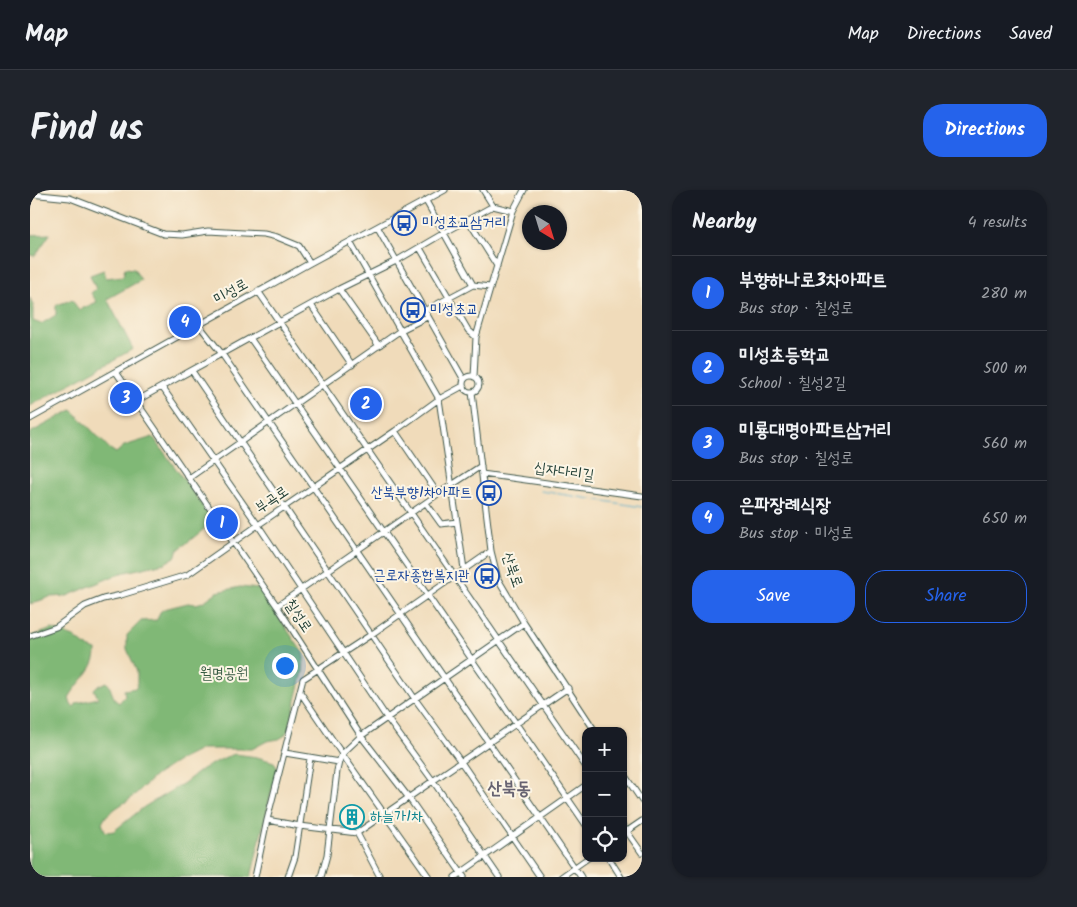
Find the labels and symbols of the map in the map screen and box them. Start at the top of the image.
north arrow [522,205,567,250]
bus stop icon: 미성초교삼거리 [391,210,417,236]
place label: 미성초교삼거리 [422,211,507,235]
street label: 미성로 [209,273,253,311]
bus stop icon: 미성초교 [400,297,426,323]
place label: 미성초교 [430,298,478,322]
pin: 4 [169,303,201,341]
pin: 3 [110,379,142,417]
pin: 2 [350,385,382,423]
street label: 십자다리길 [532,456,596,488]
street label: 부곡로 [250,480,294,520]
bus stop icon: 산북부향1차아파트 [476,480,502,506]
place label: 산북부향1차아파트 [371,481,472,505]
pin: 1 [206,504,238,542]
street label: 산북로 [495,549,529,591]
bus stop icon: 근로자종합복지관 [474,563,500,589]
place label: 근로자종합복지관 [373,564,470,588]
street label: 칠성로 [278,594,318,638]
your location [272,653,298,679]
park label: 월명공원 [200,662,248,686]
district label: 산북동 [487,775,531,804]
building icon: 하늘가1차 [339,804,365,830]
place label: 하늘가1차 [370,805,423,829]

